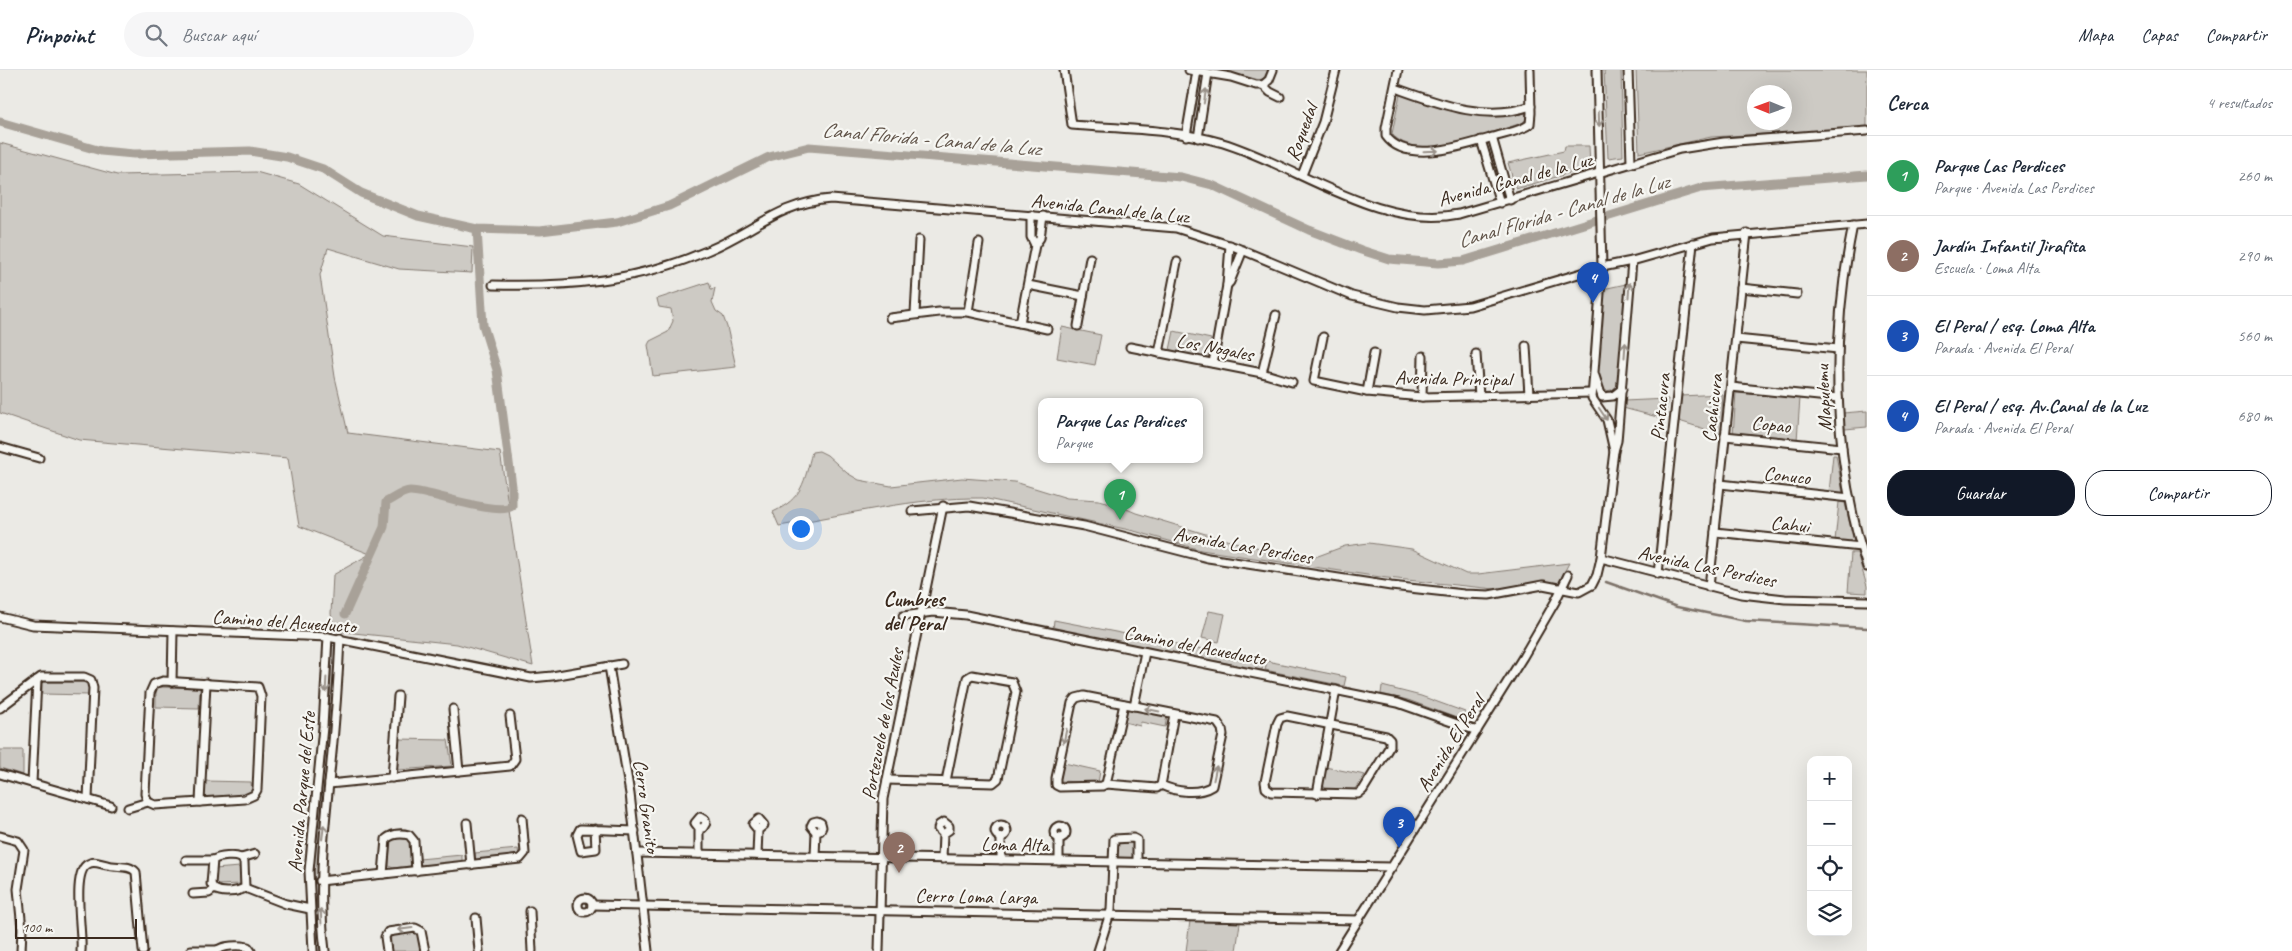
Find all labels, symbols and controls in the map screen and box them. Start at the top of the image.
search box [124,12,474,57]
text: Pinpoint [25,20,94,50]
icon: search [142,21,170,49]
text: Buscar aquí [182,23,256,47]
text: Mapa [2078,24,2113,46]
text: Capas [2141,24,2178,46]
text: Compartir [2206,24,2267,46]
north arrow [1747,85,1792,130]
one-way arrow [1200,89,1210,105]
text: Cerca [1887,90,1928,116]
text: 4 resultados [2207,93,2272,113]
street label: Roquedal [1280,97,1325,164]
one-way arrow [1594,110,1604,126]
water label: Canal Florida - Canal de la Luz [821,117,1044,162]
street label: Avenida Canal de la Luz [1435,146,1597,212]
one-way arrow [1422,147,1438,156]
text: Parque Las Perdices [1934,154,2064,178]
text: 1 [1899,166,1907,186]
text: 260 m [2238,166,2272,186]
water label: Canal Florida - Canal de la Luz [1454,167,1675,254]
text: Parque · Avenida Las Perdices [1934,178,2094,198]
street label: Avenida Canal de la Luz [1030,188,1192,229]
text: Jardín Infantil Jirafita [1934,234,2085,258]
text: 2 [1899,246,1907,266]
text: 290 m [2238,246,2272,266]
text: Escuela · Loma Alta [1934,258,2039,278]
pin: 4 [1577,262,1609,303]
one-way arrow [1625,282,1634,298]
text: El Peral / esq. Loma Alta [1934,314,2095,338]
text: 3 [1899,326,1907,346]
text: 560 m [2238,326,2272,346]
street label: Los Nogales [1174,328,1258,368]
text: Parada · Avenida El Peral [1934,338,2071,358]
one-way arrow [1620,343,1630,359]
street label: Mapulemu [1809,362,1838,432]
street label: Avenida Principal [1395,365,1515,392]
street label: Pintacura [1645,371,1677,442]
street label: Cachicura [1696,371,1729,444]
text: El Peral / esq. Av.Canal de la Luz [1934,394,2147,418]
popup [1038,398,1203,463]
text: 4 [1899,406,1907,426]
text: 680 m [2238,406,2272,426]
one-way arrow [1598,407,1608,421]
text: Parque Las Perdices [1056,409,1185,433]
street label: Copao [1750,410,1793,439]
text: Parada · Avenida El Peral [1934,418,2071,438]
text: Parque [1056,433,1092,453]
street label: Conuco [1762,461,1813,490]
button: Guardar [1887,470,2075,516]
button: Compartir [2085,470,2272,516]
pin: 1 [1104,479,1136,520]
street label: Cahui [1769,510,1813,539]
your location [788,516,814,542]
street label: Avenida Las Perdices [1172,521,1316,570]
street label: Avenida Las Perdices [1636,540,1780,594]
district label: Cumbres del Peral [883,586,949,636]
street label: Camino del Acueducto [211,604,358,639]
street label: Camino del Acueducto [1122,620,1270,672]
street label: Portezuelo de los Azules [856,644,910,802]
one-way arrow [322,677,331,693]
street label: Avenida El Peral [1411,687,1492,796]
one-way arrow [1144,704,1160,714]
street label: Avenida Parque del Este [282,709,321,873]
one-way arrow [1060,728,1069,744]
map controls [1807,756,1852,936]
button: + [1807,756,1852,801]
street label: Cerro Granito [628,758,666,856]
one-way arrow [1211,765,1221,781]
button: − [1807,801,1852,846]
pin: 3 [1383,807,1415,848]
one-way arrow [318,825,328,841]
street label: Loma Alta [981,831,1051,858]
pin: 2 [883,832,915,873]
button: locate [1807,846,1852,891]
street label: Cerro Loma Larga [915,883,1039,910]
button: layers [1807,891,1852,936]
one-way arrow [317,908,326,924]
scale bar [15,916,138,939]
text: 100 m [22,919,52,936]
one-way arrow [398,924,414,934]

